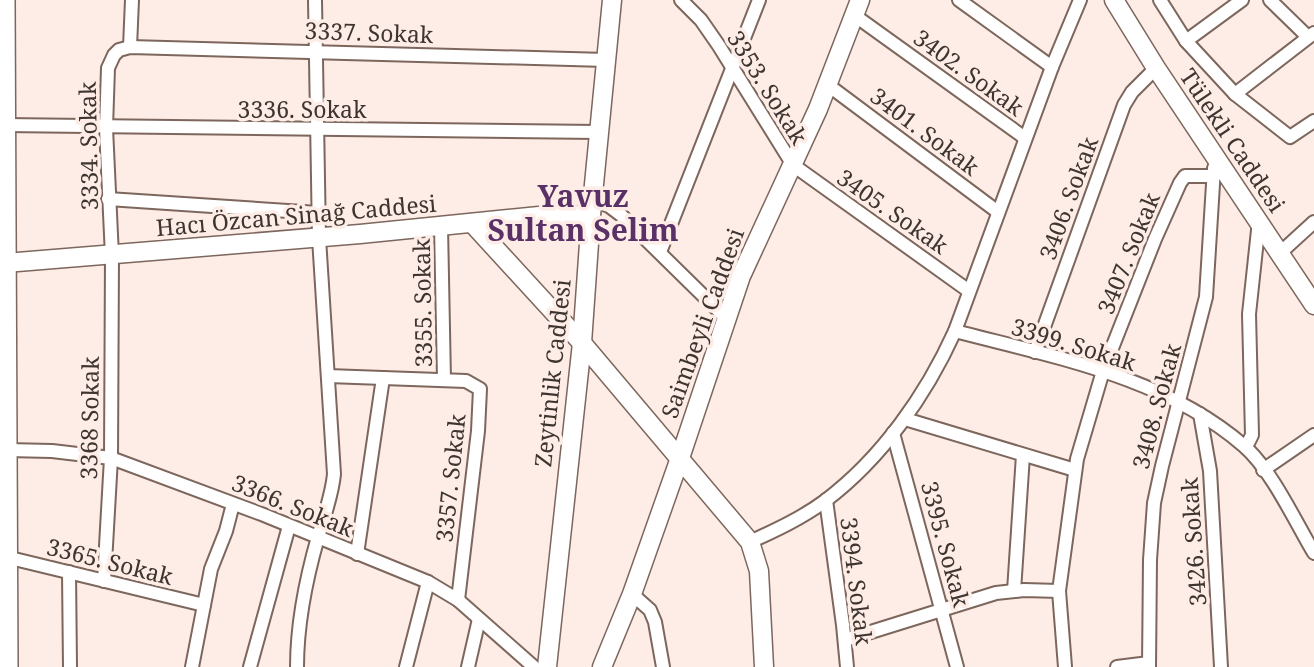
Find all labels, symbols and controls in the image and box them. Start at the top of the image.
street label: 3337. Sokak [304,14,434,50]
street label: 3402. Sokak [907,21,1031,123]
street label: 3353. Sokak [720,24,816,151]
street label: Tülekli Caddesi [1173,62,1293,219]
street label: 3401. Sokak [864,79,986,183]
street label: 3334. Sokak [71,81,105,211]
street label: 3336. Sokak [238,93,367,125]
street label: 3406. Sokak [1031,132,1105,264]
street label: 3405. Sokak [831,161,955,261]
district label: Yavuz Sultan Selim [487,175,679,250]
street label: Hacı Özcan Sinağ Caddesi [155,187,438,243]
street label: 3407. Sokak [1089,187,1167,319]
street label: Saimbeyli Caddesi [653,223,751,422]
street label: 3355. Sokak [405,238,439,368]
street label: Zeytinlik Caddesi [526,277,578,468]
street label: 3399. Sokak [1008,310,1141,378]
street label: 3408. Sokak [1124,339,1188,472]
street label: 3368 Sokak [72,356,106,480]
street label: 3357. Sokak [427,412,473,544]
street label: 3366. Sokak [227,466,359,544]
street label: 3426. Sokak [1173,476,1213,607]
street label: 3395. Sokak [914,478,978,611]
street label: 3394. Sokak [833,515,881,647]
street label: 3365. Sokak [44,530,177,592]

